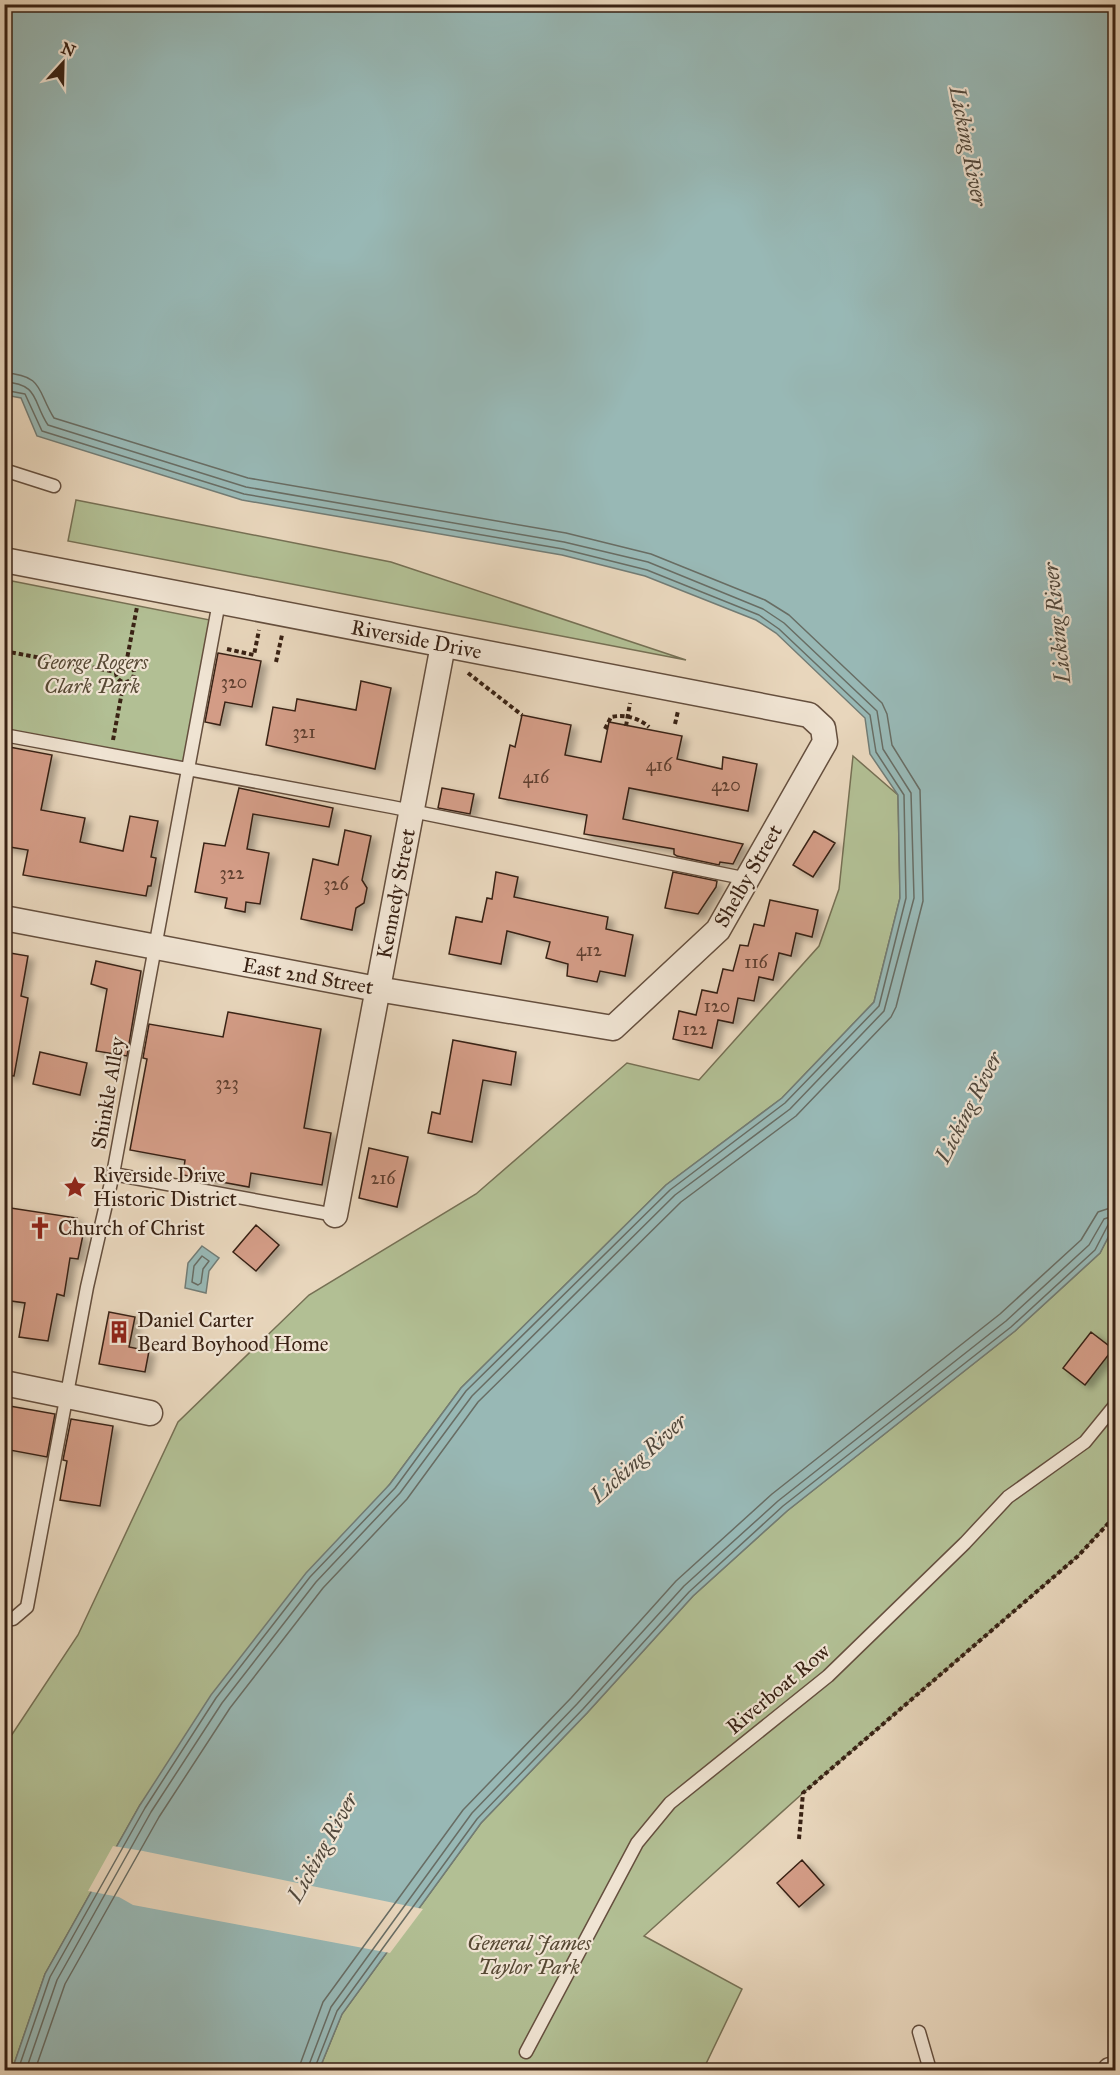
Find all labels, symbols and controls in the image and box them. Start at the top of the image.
north arrow [33,33,93,93]
text: N [59,38,79,61]
water label: Licking River [944,83,994,210]
water label: Licking River [1037,559,1076,686]
street label: Riverside Drive [349,614,484,665]
park label: George Rogers Clark Park [36,649,149,699]
house number: 320 [221,671,247,693]
house number: 321 [292,721,316,743]
house number: 416 [646,754,673,776]
house number: 416 [523,766,550,788]
house number: 420 [711,774,741,796]
street label: Shelby Street [708,819,788,932]
street label: Kennedy Street [371,826,421,961]
house number: 322 [220,862,245,884]
house number: 326 [323,873,349,895]
house number: 412 [576,939,602,961]
house number: 116 [744,951,768,973]
street label: East 2nd Street [241,952,376,1000]
house number: 120 [704,995,730,1017]
house number: 122 [683,1018,708,1040]
street label: Shinkle Alley [85,1034,131,1151]
water label: Licking River [928,1045,1009,1168]
house number: 323 [215,1072,239,1094]
place label: Riverside Drive Historic District [93,1162,238,1212]
house number: 216 [370,1167,396,1189]
place icon: Riverside Drive Historic District [62,1174,88,1200]
church icon: Church of Christ [27,1215,53,1241]
place label: Church of Christ [58,1215,205,1241]
place label: Daniel Carter Beard Boyhood Home [137,1307,329,1357]
building icon: Daniel Carter Beard Boyhood Home [106,1319,132,1345]
water label: Licking River [584,1407,694,1510]
street label: Riverboat Row [721,1638,835,1740]
water label: Licking River [281,1786,364,1908]
park label: General James Taylor Park [467,1930,592,1980]

